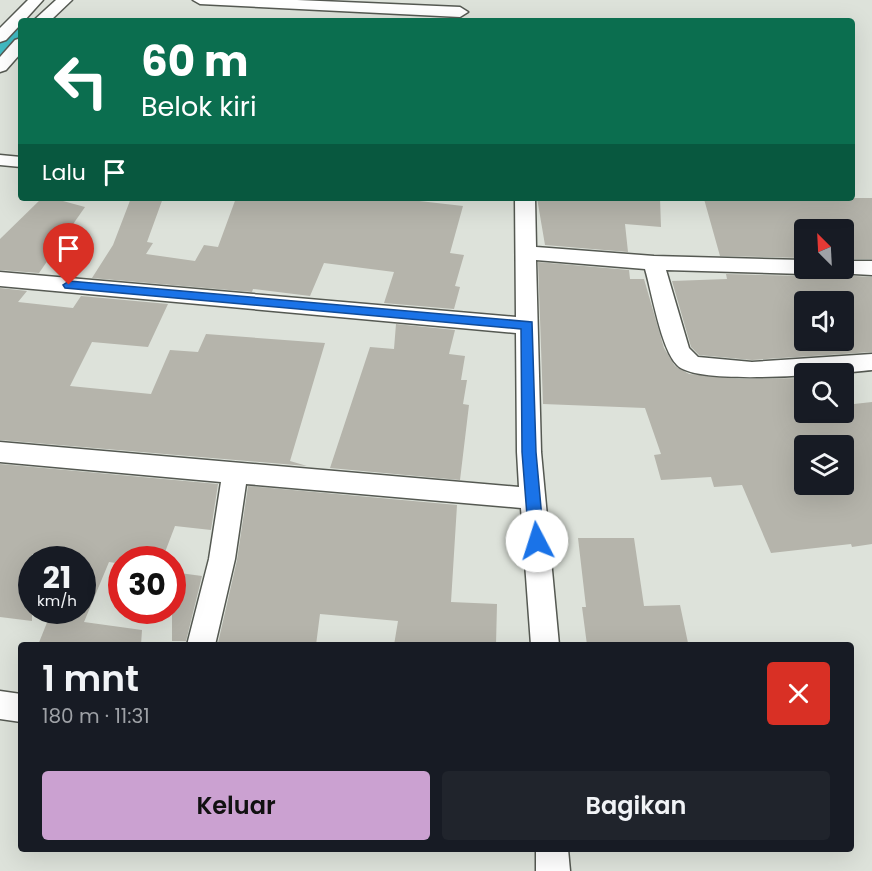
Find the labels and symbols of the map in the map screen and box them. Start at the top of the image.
north arrow [794,219,854,279]
pin [43,223,94,285]
position arrow [505,509,569,573]
speed limit sign: 30 [108,546,186,624]

